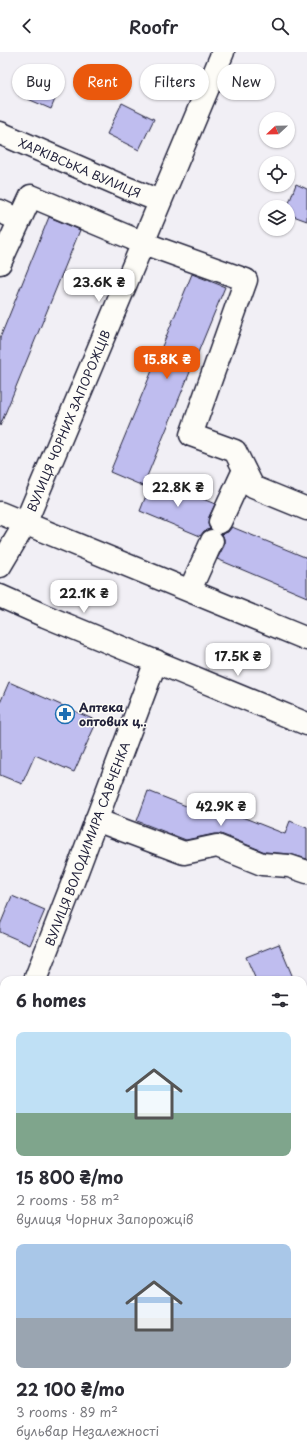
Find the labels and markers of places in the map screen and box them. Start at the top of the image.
pin: 23.6K ₴ [62,269,136,303]
pin: 15.8K ₴ [130,346,204,380]
pin: 22.8K ₴ [141,474,215,508]
pin: 22.1K ₴ [47,580,121,614]
pin: 17.5K ₴ [201,643,275,677]
place label: Аптека оптових ц‥ [79,698,147,730]
pharmacy icon: Аптека оптових ц‥ [54,703,76,725]
pin: 42.9K ₴ [184,793,258,827]

